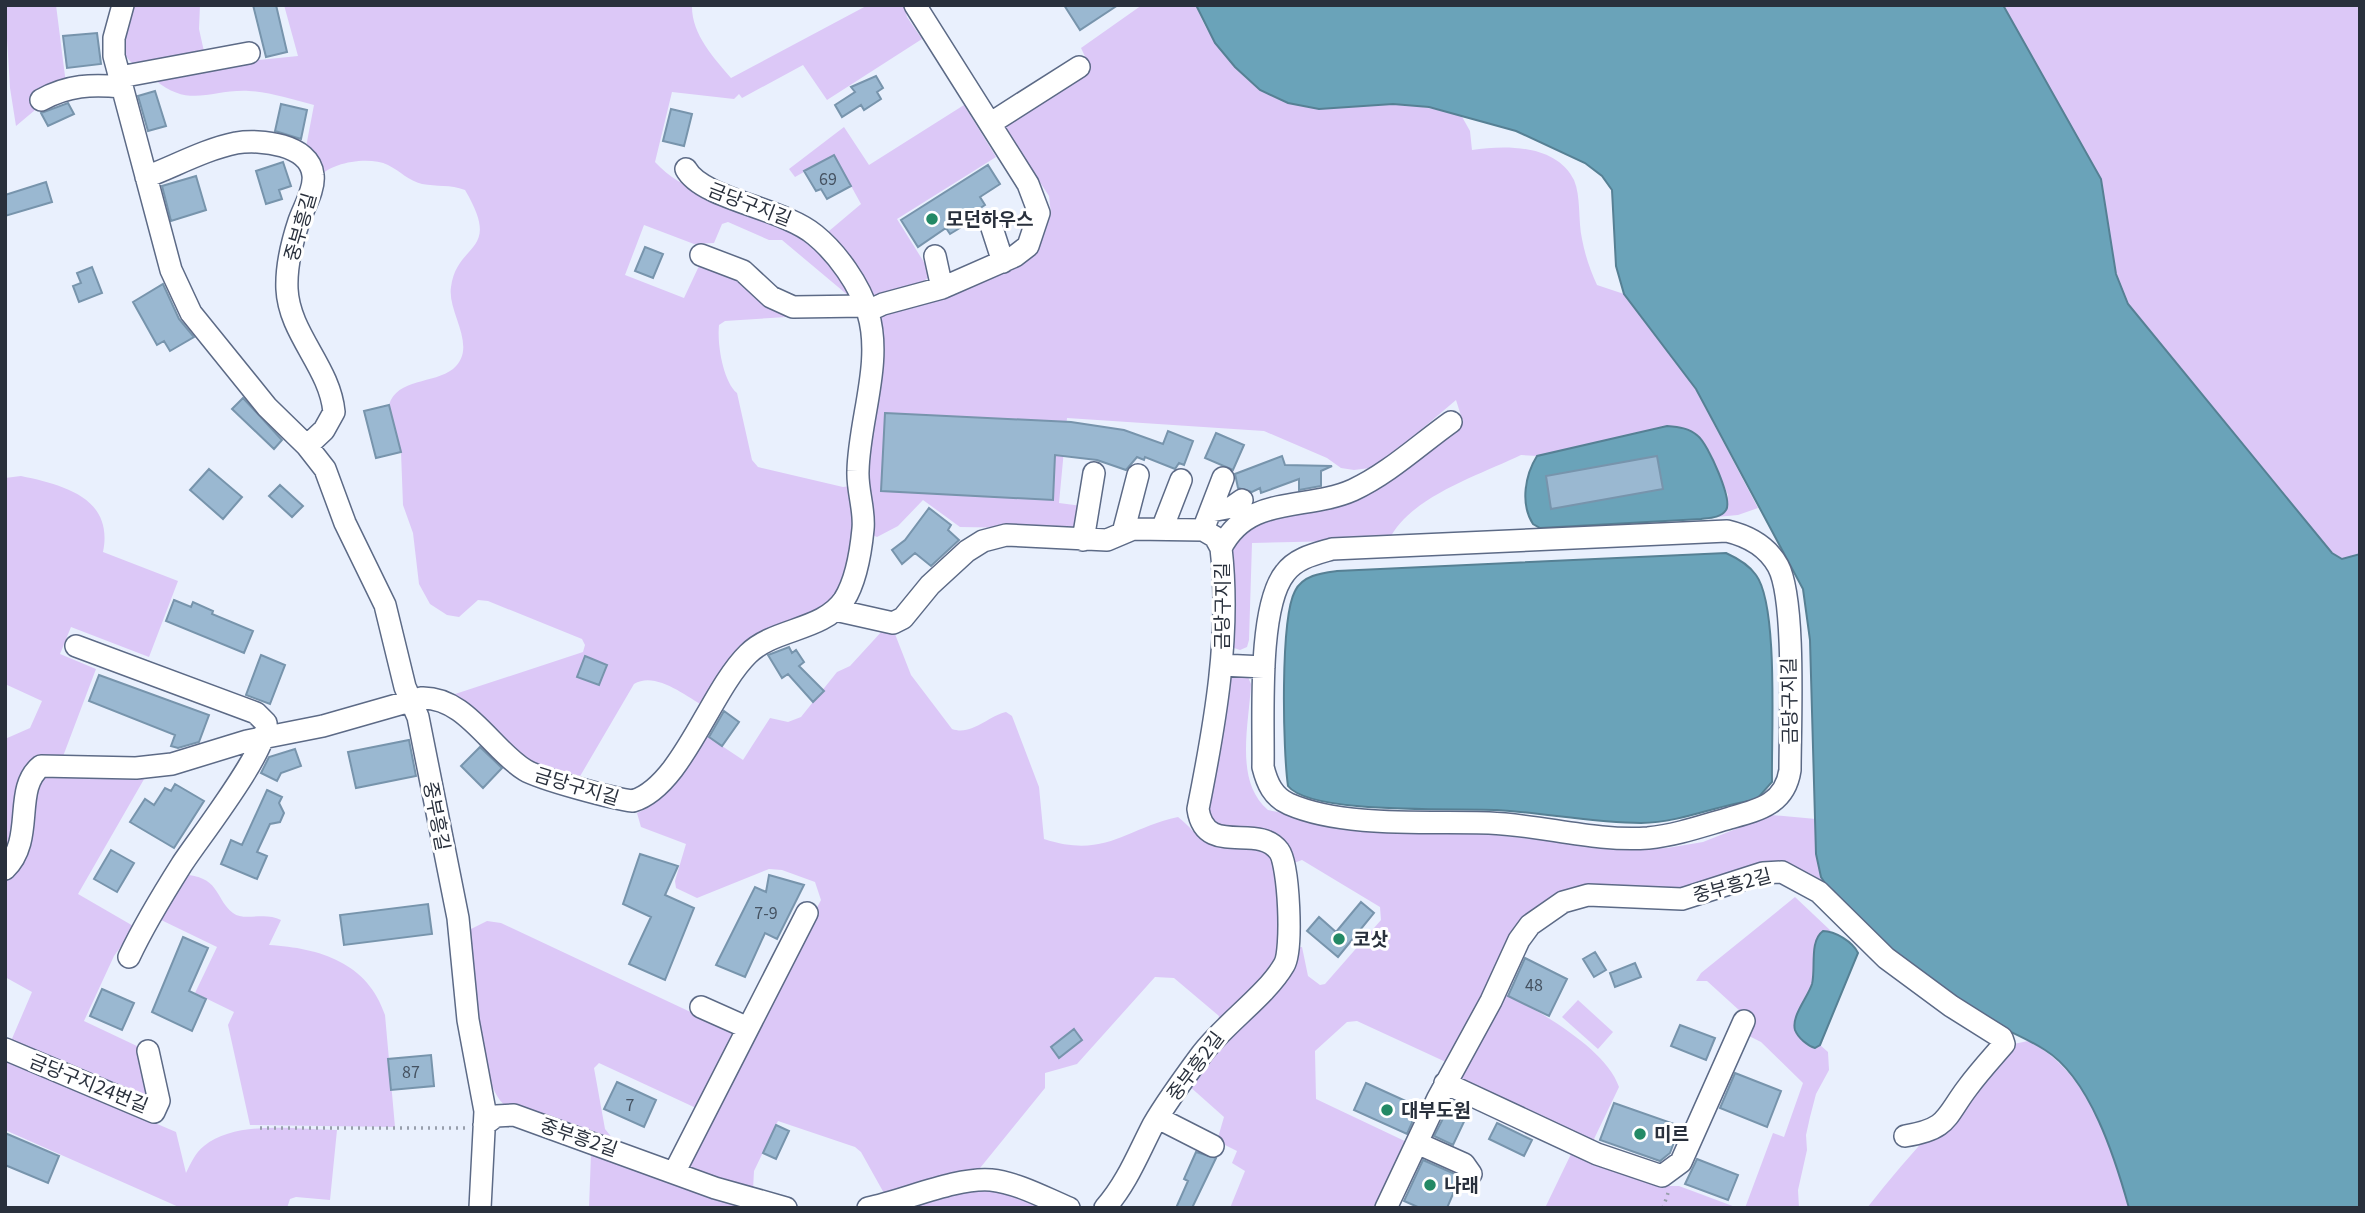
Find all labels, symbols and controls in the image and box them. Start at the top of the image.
house number: 69 [819,166,837,190]
street label: 금당구지길 [705,174,796,231]
street label: 중부흥길 [276,189,321,264]
place label: 모던하우스 [946,204,1033,231]
marker: 모던하우스 [924,211,940,227]
street label: 금당구지길 [1207,562,1234,650]
street label: 금당구지길 [1773,657,1802,745]
street label: 금당구지길 [532,759,623,810]
street label: 중부흥길 [419,779,458,853]
street label: 중부흥2길 [1689,860,1774,907]
house number: 7-9 [754,900,778,924]
place label: 코삿 [1353,924,1388,951]
marker: 코삿 [1331,931,1347,947]
house number: 48 [1525,972,1543,996]
street label: 중부흥2길 [1159,1025,1229,1105]
street label: 금당구지24번길 [26,1045,153,1118]
house number: 87 [402,1059,420,1083]
house number: 7 [626,1092,635,1116]
place label: 대부도원 [1401,1095,1471,1122]
marker: 대부도원 [1379,1102,1395,1118]
street label: 중부흥2길 [537,1110,622,1161]
place label: 미르 [1654,1119,1689,1146]
marker: 미르 [1632,1126,1648,1142]
place label: 나래 [1444,1170,1479,1197]
marker: 나래 [1422,1177,1438,1193]

